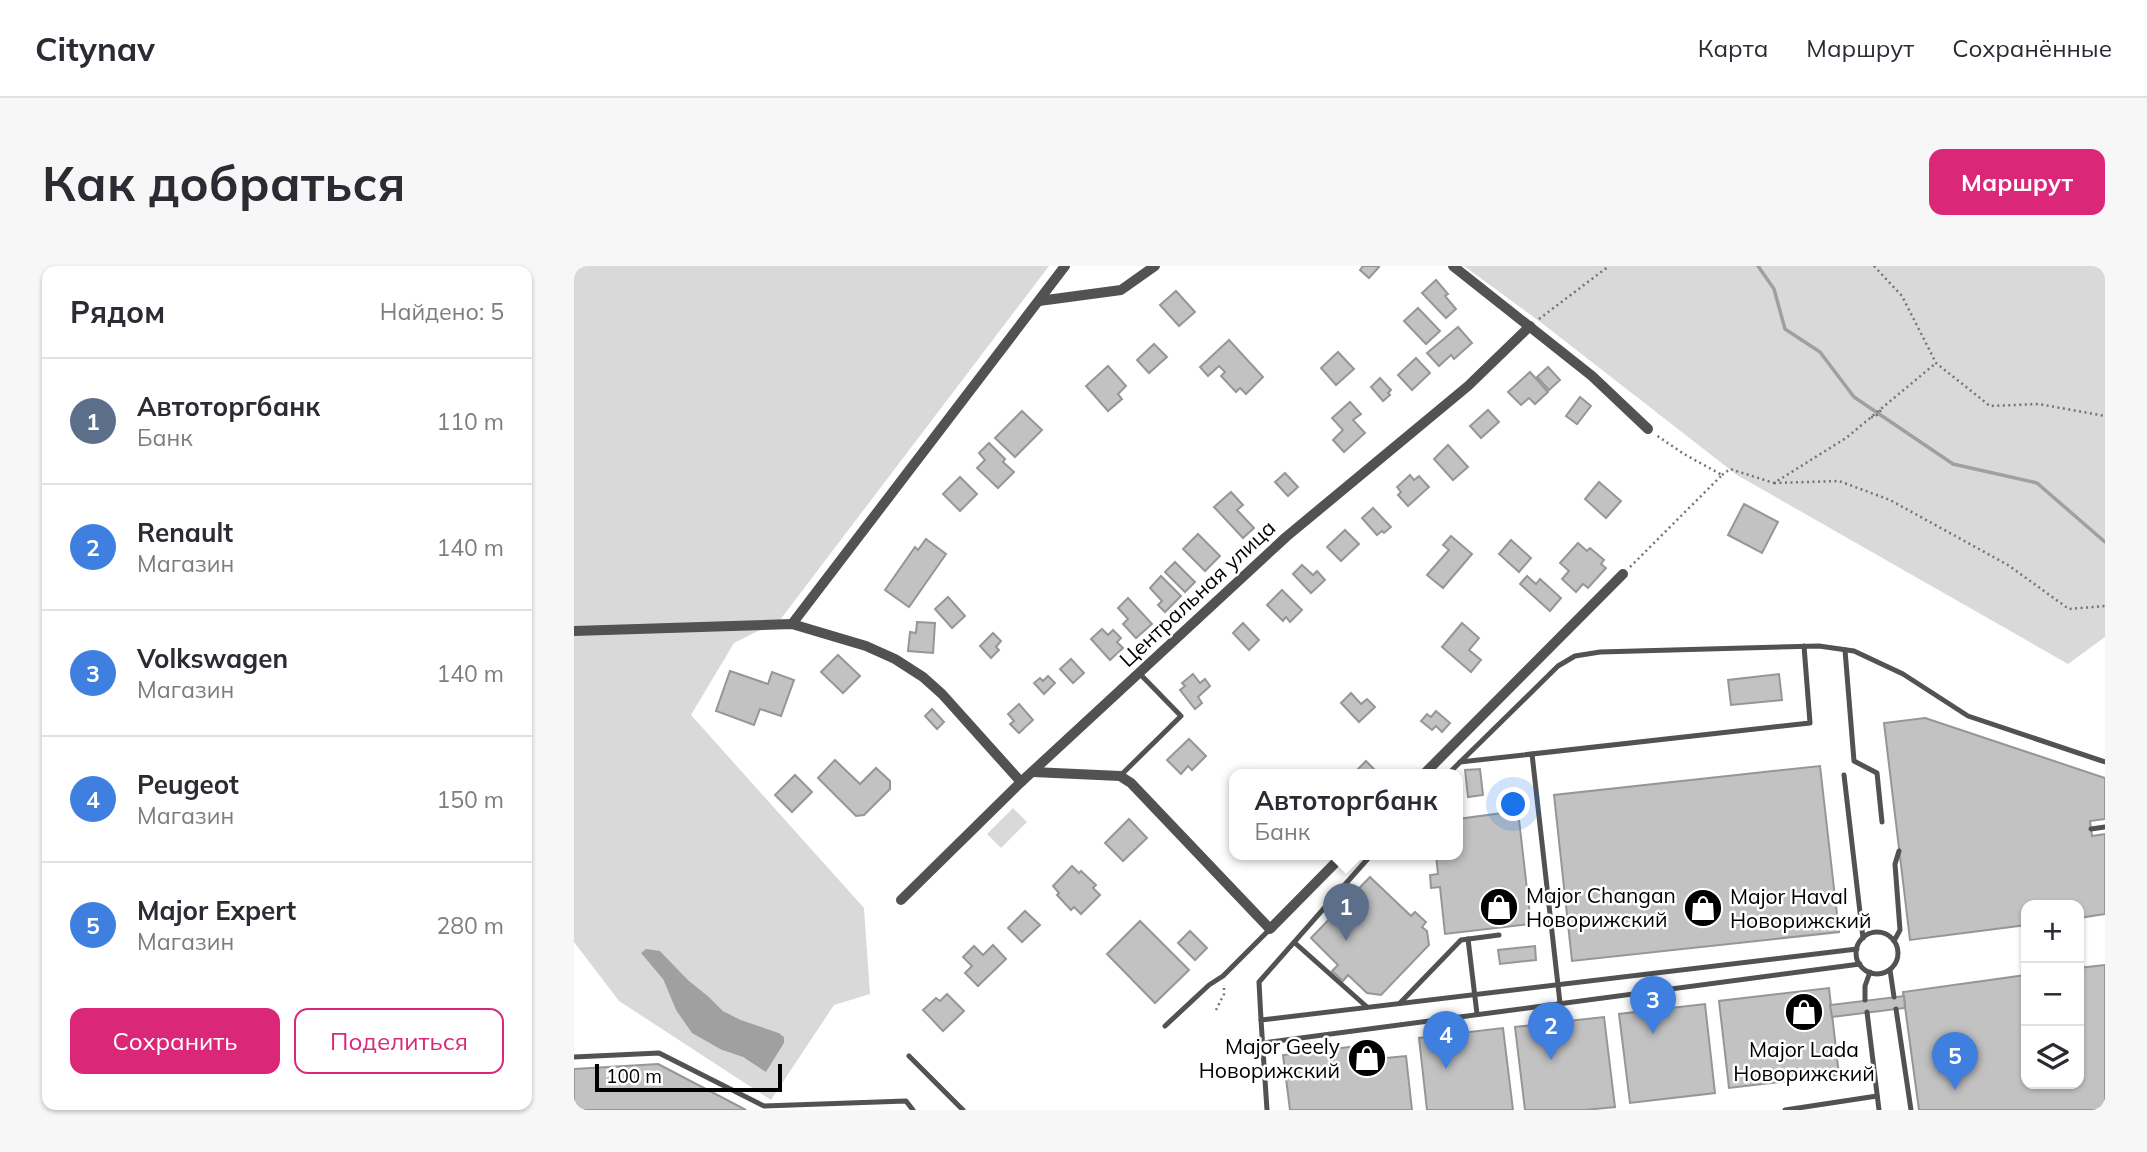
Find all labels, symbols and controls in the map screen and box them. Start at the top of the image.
text: Citynav [35,28,155,69]
text: Карта [1698,33,1768,63]
text: Маршрут [1806,33,1914,63]
text: Сохранённые [1952,33,2112,63]
button: Маршрут [1929,149,2105,215]
text: Как добраться [42,152,405,213]
text: Рядом [70,293,165,331]
text: Найдено: 5 [380,297,504,326]
text: Автоторгбанк [137,390,320,423]
text: 1 [86,407,100,436]
text: 110 m [436,407,504,436]
text: Банк [137,423,193,452]
street label: Центральная улица [1114,514,1280,672]
text: Renault [137,516,233,549]
text: 2 [86,533,100,562]
text: 140 m [436,533,504,562]
text: Магазин [137,549,234,578]
text: Volkswagen [137,642,288,675]
text: 3 [86,659,100,688]
text: 140 m [436,659,504,688]
text: Магазин [137,675,234,704]
text: Peugeot [137,768,239,801]
popup [1229,769,1463,860]
text: Автоторгбанк [1254,784,1438,817]
text: 4 [86,785,100,814]
text: 150 m [436,785,504,814]
your location [1496,787,1530,821]
text: Магазин [137,801,234,830]
text: Банк [1254,817,1310,846]
place label: Major Changan Новорижский [1526,882,1676,932]
pin: 1 [1323,883,1369,941]
place label: Major Haval Новорижский [1730,883,1871,933]
shop icon: Major Changan Новорижский [1478,886,1520,928]
shop icon: Major Haval Новорижский [1682,887,1724,929]
text: Major Expert [137,894,296,927]
map controls [2021,900,2084,1089]
button: + [2021,900,2084,963]
text: 5 [86,911,100,940]
text: 280 m [436,911,504,940]
text: Магазин [137,927,234,956]
button: − [2021,963,2084,1026]
pin: 3 [1630,976,1676,1034]
shop icon: Major Lada Новорижский [1783,991,1825,1033]
pin: 2 [1528,1002,1574,1060]
button: Сохранить [70,1008,280,1074]
button: Поделиться [294,1008,504,1074]
pin: 4 [1423,1011,1469,1069]
button: layers [2021,1026,2084,1089]
pin: 5 [1932,1032,1978,1090]
place label: Major Geely Новорижский [1199,1033,1340,1083]
place label: Major Lada Новорижский [1733,1036,1875,1086]
shop icon: Major Geely Новорижский [1346,1037,1388,1079]
scale bar [595,1061,782,1093]
text: 100 m [606,1064,662,1088]

